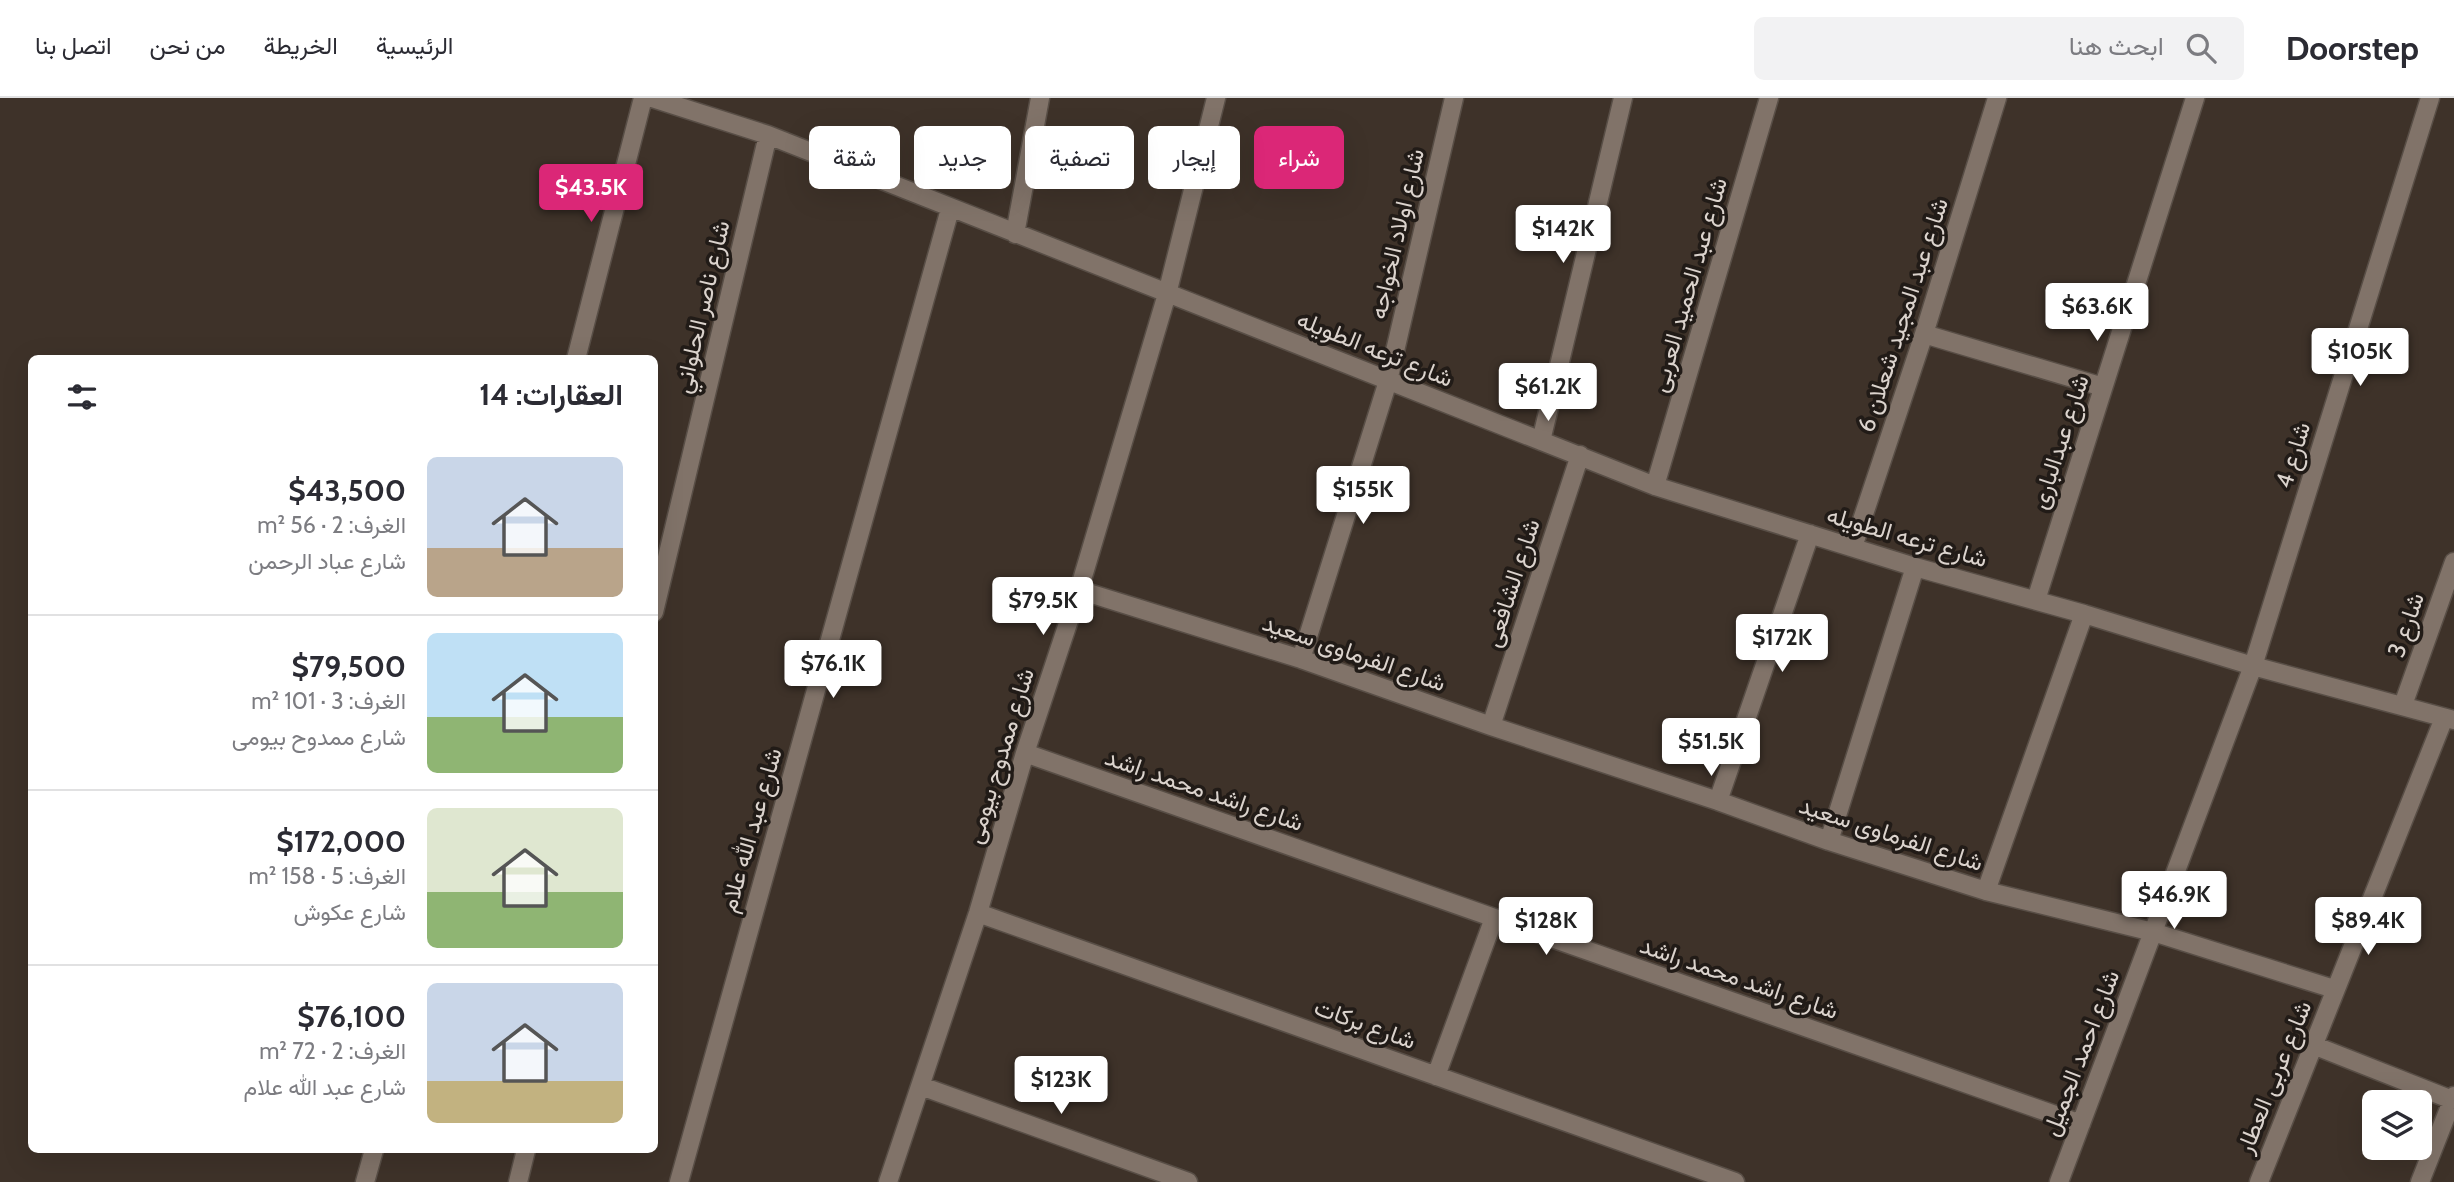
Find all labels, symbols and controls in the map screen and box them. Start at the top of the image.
search box [1754,17,2244,80]
text: Doorstep [2286,28,2419,68]
icon: search [2182,29,2220,67]
text: ابحث هنا [2069,30,2164,62]
text: اتصل بنا [35,31,112,60]
text: من نحن [150,31,226,60]
text: الخريطة [264,31,338,60]
text: الرئيسية [376,31,453,60]
chip: شقة [809,126,900,189]
chip: جديد [914,126,1011,189]
chip: تصفية [1025,126,1134,189]
chip: إيجار [1148,126,1240,189]
chip: شراء [1254,126,1344,189]
street label: شارع اولاد الخواجه [1363,146,1432,322]
pin: $43.5K [534,164,648,224]
text: $43.5K [555,173,627,201]
street label: شارع عبد الحميد العربى [1644,174,1735,396]
street label: شارع عبد المجيد شعلان 6 [1851,194,1956,436]
pin: $142K [1514,206,1612,265]
text: $142K [1532,214,1594,242]
street label: شارع ناصر الحلواني [668,218,740,397]
pin: $63.6K [2040,284,2154,343]
text: $63.6K [2061,292,2133,320]
street label: شارع ترعه الطويله [1292,304,1457,395]
pin: $105K [2311,328,2409,388]
text: $105K [2328,337,2392,365]
pin: $61.2K [1491,364,1605,423]
street label: شارع عبدالبارى [2024,371,2097,513]
text: $61.2K [1515,372,1581,400]
text: العقارات: 14 [479,376,623,413]
icon: filters [63,378,101,416]
street label: شارع 4 [2269,418,2318,492]
pin: $155K [1314,466,1412,526]
text: $43,500 [288,472,406,509]
text: $155K [1333,475,1393,503]
icon: home [483,485,567,569]
street label: شارع ترعه الطويله [1823,500,1991,575]
text: الغرف: 2 · 56 m² [257,511,406,539]
street label: شارع الشافعى [1477,515,1548,651]
text: شارع عباد الرحمن [248,547,406,575]
pin: $79.5K [986,578,1100,637]
text: $79.5K [1008,586,1078,614]
street label: شارع 3 [2381,589,2432,662]
street label: شارع الفرماوى سعيد [1258,608,1450,699]
pin: $172K [1733,614,1831,674]
text: $172K [1752,623,1812,651]
pin: $76.1K [776,640,890,700]
text: $79,500 [292,648,406,685]
text: $76.1K [800,649,866,677]
icon: home [483,661,567,745]
street label: شارع ممدوح بيومى [959,665,1042,848]
text: الغرف: 3 · 101 m² [251,687,406,715]
pin: $51.5K [1654,718,1768,778]
text: شارع ممدوح بيومى [232,723,406,751]
text: $51.5K [1678,727,1744,755]
street label: شارع راشد محمد راشد [1101,742,1307,839]
street label: شارع عبد الله علام [713,744,790,916]
street label: شارع الفرماوى سعيد [1795,790,1987,879]
text: $172,000 [276,823,406,860]
icon: home [483,836,567,920]
text: الغرف: 5 · 158 m² [249,862,406,890]
pin: $46.9K [2117,872,2231,931]
text: $46.9K [2138,880,2210,908]
text: شارع عكوش [293,898,406,926]
pin: $128K [1497,898,1595,957]
pin: $89.4K [2311,898,2425,957]
text: $128K [1515,906,1577,934]
text: $89.4K [2331,906,2405,934]
street label: شارع راشد محمد راشد [1636,930,1842,1027]
street label: شارع احمد الجميل [2036,966,2127,1141]
street label: شارع بركات [1310,992,1420,1057]
street label: شارع عربى العطار [2229,996,2319,1159]
text: $76,100 [297,998,406,1035]
icon: home [483,1011,567,1095]
text: الغرف: 2 · 72 m² [259,1037,406,1065]
pin: $123K [1012,1056,1110,1116]
text: $123K [1031,1065,1091,1093]
text: شارع عبد الله علام [244,1073,406,1101]
map controls [2362,1090,2432,1160]
button: layers [2362,1090,2432,1160]

